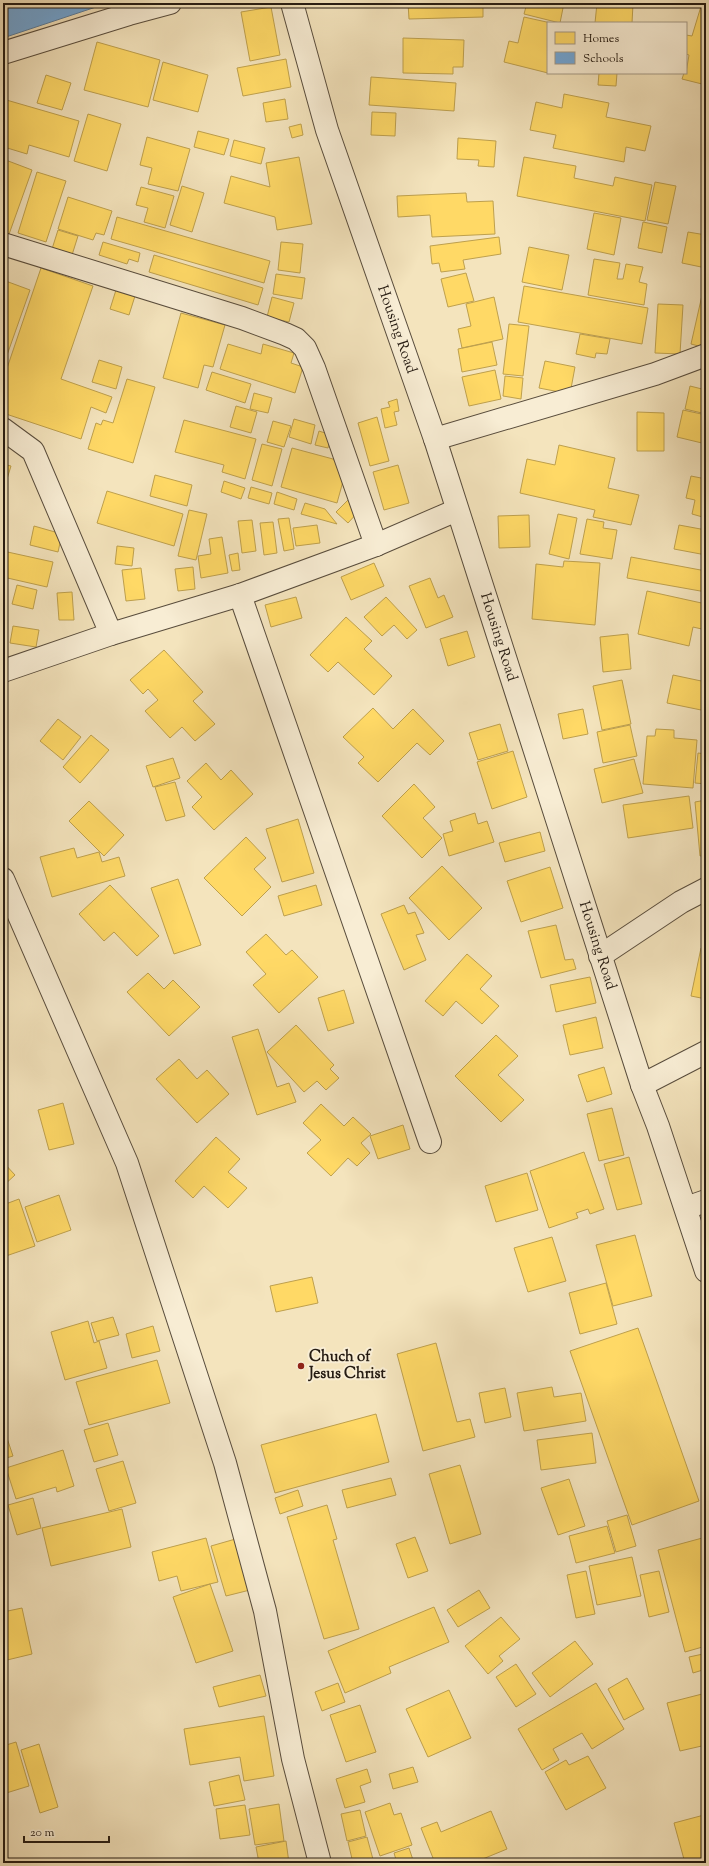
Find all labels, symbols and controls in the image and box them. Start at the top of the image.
legend [547,22,687,74]
text: Homes [583,30,619,48]
text: Schools [583,50,624,68]
street label: Housing Road [372,283,422,377]
street label: Housing Road [474,590,523,684]
street label: Housing Road [573,899,622,993]
place label: Chuch of Jesus Christ [308,1347,387,1385]
marker: Chuch of Jesus Christ [296,1361,306,1371]
scale bar [24,1818,109,1844]
text: 20 m [30,1824,55,1842]

